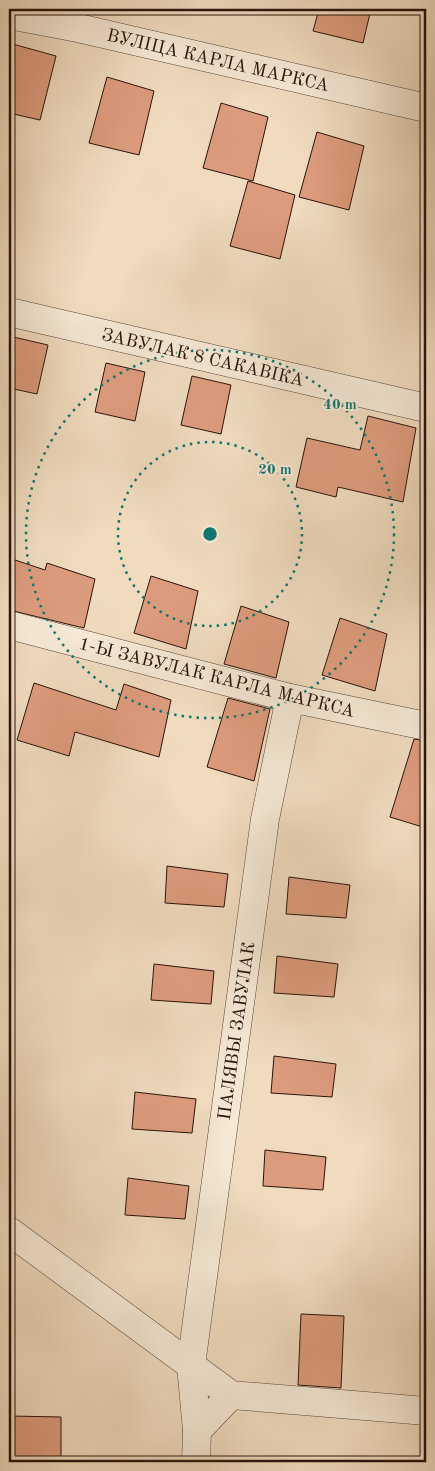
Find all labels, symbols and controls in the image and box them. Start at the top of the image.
street label: ВУЛІЦА КАРЛА МАРКСА [105,27,331,95]
street label: ЗАВУЛАК 8 САКАВІКА [100,326,306,390]
text: 40 m [323,398,357,413]
text: 20 m [258,463,292,478]
centre of rings [201,525,219,543]
street label: 1-Ы ЗАВУЛАК КАРЛА МАРКСА [77,635,357,721]
street label: ПАЛЯВЫ ЗАВУЛАК [216,941,258,1121]

